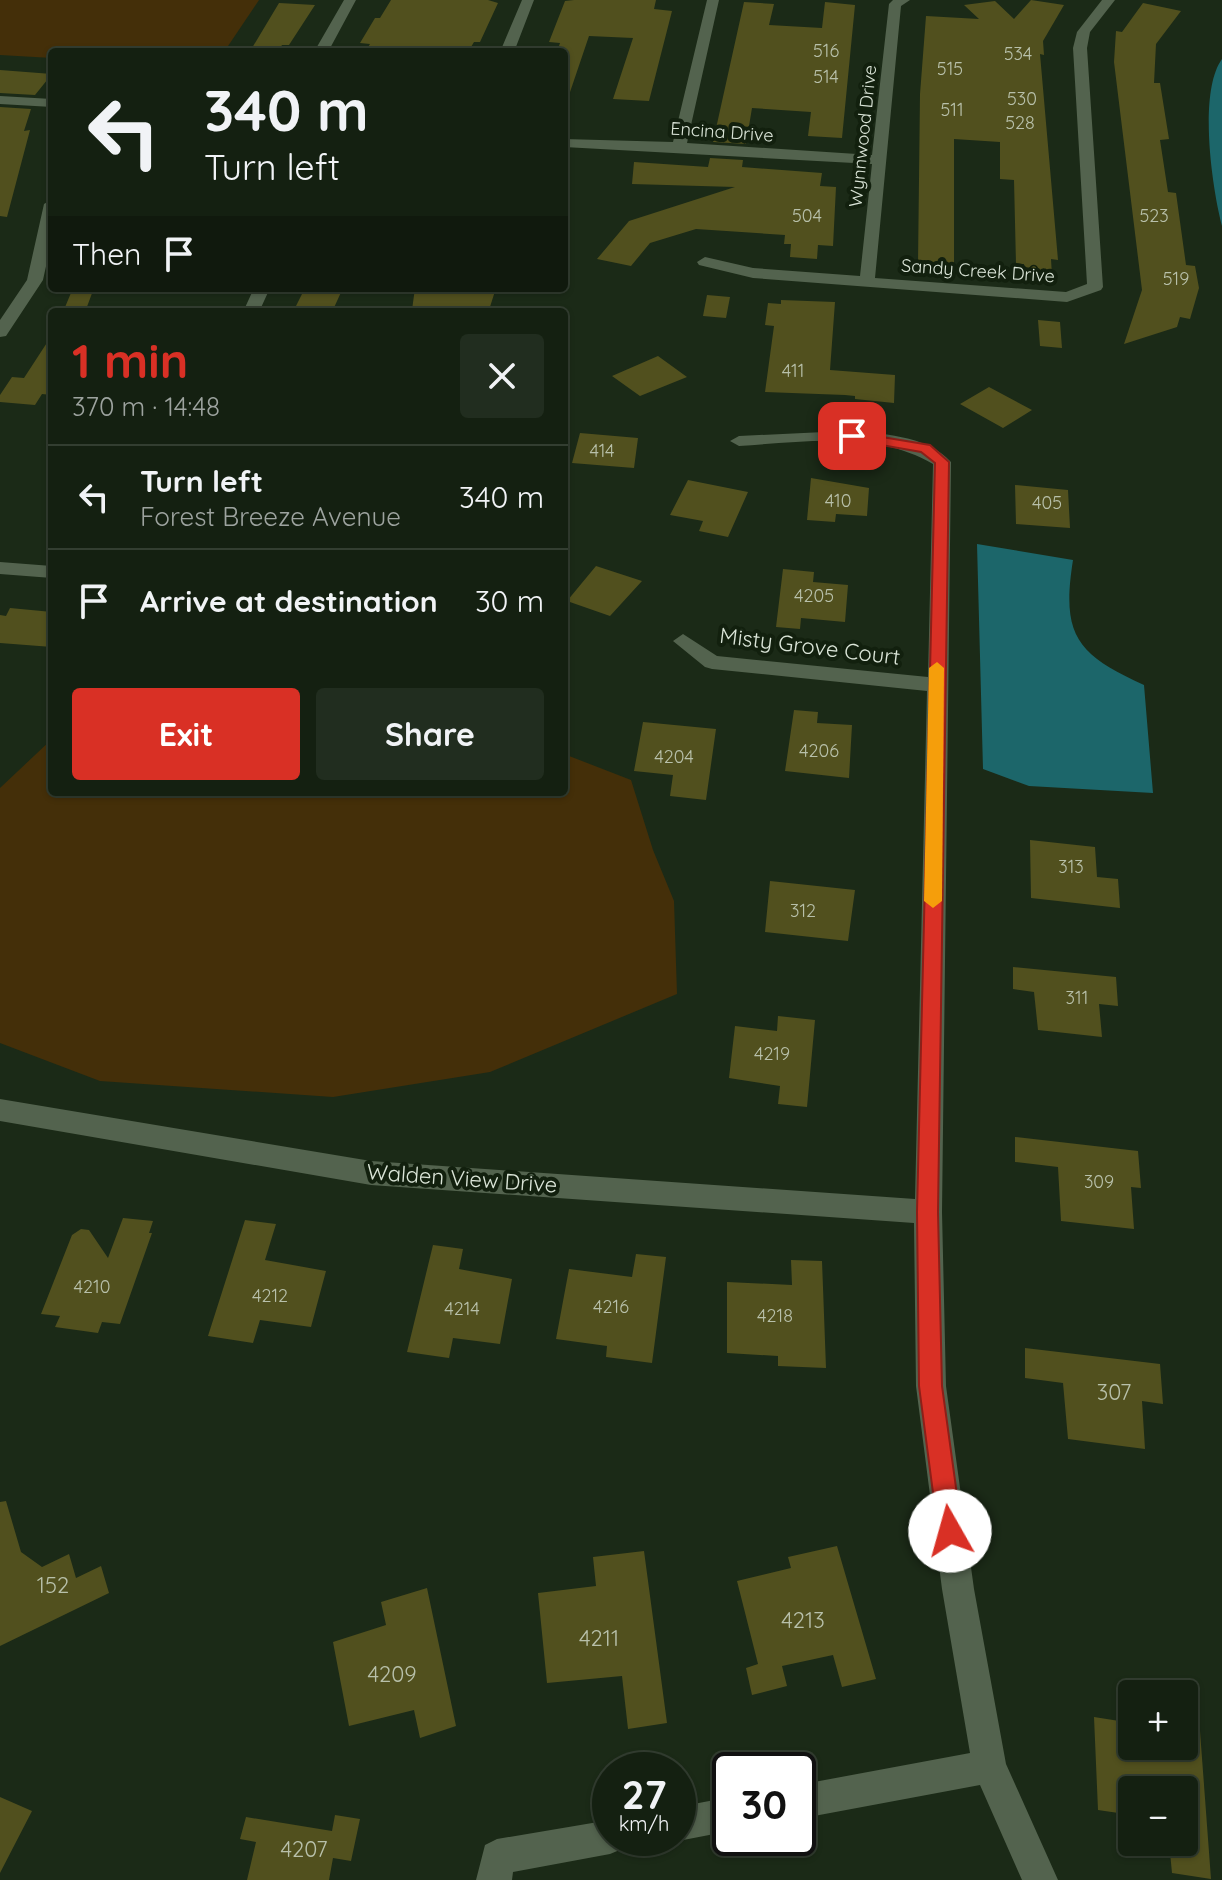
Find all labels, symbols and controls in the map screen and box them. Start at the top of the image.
house number: 516 [813,39,839,62]
house number: 534 [1004,42,1032,65]
house number: 515 [937,57,963,80]
street label: Wynnwood Drive [844,64,881,208]
house number: 514 [813,65,839,88]
text: 340 m [204,75,369,145]
icon: left [72,80,176,184]
house number: 530 [1007,87,1037,110]
house number: 511 [940,98,964,121]
house number: 528 [1005,111,1035,134]
street label: Encina Drive [670,116,774,147]
text: Turn left [204,144,340,189]
house number: 504 [792,204,822,227]
house number: 523 [1139,204,1169,227]
icon: arrive [157,232,201,276]
text: Then [72,235,141,273]
street label: Sandy Creek Drive [900,254,1056,287]
house number: 519 [1163,267,1189,290]
text: 1 min [72,330,188,390]
button: close [460,334,544,418]
house number: 411 [782,359,804,382]
text: 370 m · 14:48 [72,390,220,423]
pin [818,402,886,470]
icon: arrive [830,414,874,458]
house number: 414 [589,439,615,462]
text: Turn left [140,462,263,500]
icon: left [72,475,116,519]
text: 340 m [459,478,544,516]
house number: 410 [825,489,851,512]
house number: 405 [1032,491,1062,514]
text: Forest Breeze Avenue [140,500,401,533]
icon: arrive [72,579,116,623]
text: Arrive at destination [140,582,438,620]
text: 30 m [475,582,544,620]
house number: 4205 [794,584,834,607]
street label: Misty Grove Court [718,621,902,671]
button: Exit [72,688,300,780]
button: Share [316,688,544,780]
house number: 4206 [799,739,839,762]
house number: 4204 [654,745,694,768]
house number: 313 [1058,855,1084,878]
house number: 312 [790,899,816,922]
house number: 311 [1066,986,1088,1009]
house number: 4219 [754,1042,790,1065]
street label: Walden View Drive [366,1157,558,1199]
house number: 309 [1084,1170,1114,1193]
house number: 4210 [74,1275,110,1298]
house number: 4212 [252,1284,288,1307]
house number: 4216 [593,1295,629,1318]
house number: 4214 [444,1297,480,1320]
house number: 4218 [757,1304,793,1327]
house number: 307 [1097,1378,1131,1406]
position arrow [908,1489,992,1573]
house number: 152 [37,1571,69,1599]
house number: 4213 [781,1606,825,1634]
house number: 4211 [579,1624,619,1652]
house number: 4209 [367,1660,417,1688]
map controls [1118,1680,1198,1856]
button: + [1118,1680,1198,1760]
speed limit sign: 30 [712,1752,816,1856]
text: 27 [622,1769,666,1819]
button: − [1118,1776,1198,1856]
text: km/h [619,1811,669,1836]
house number: 4207 [281,1835,327,1863]

